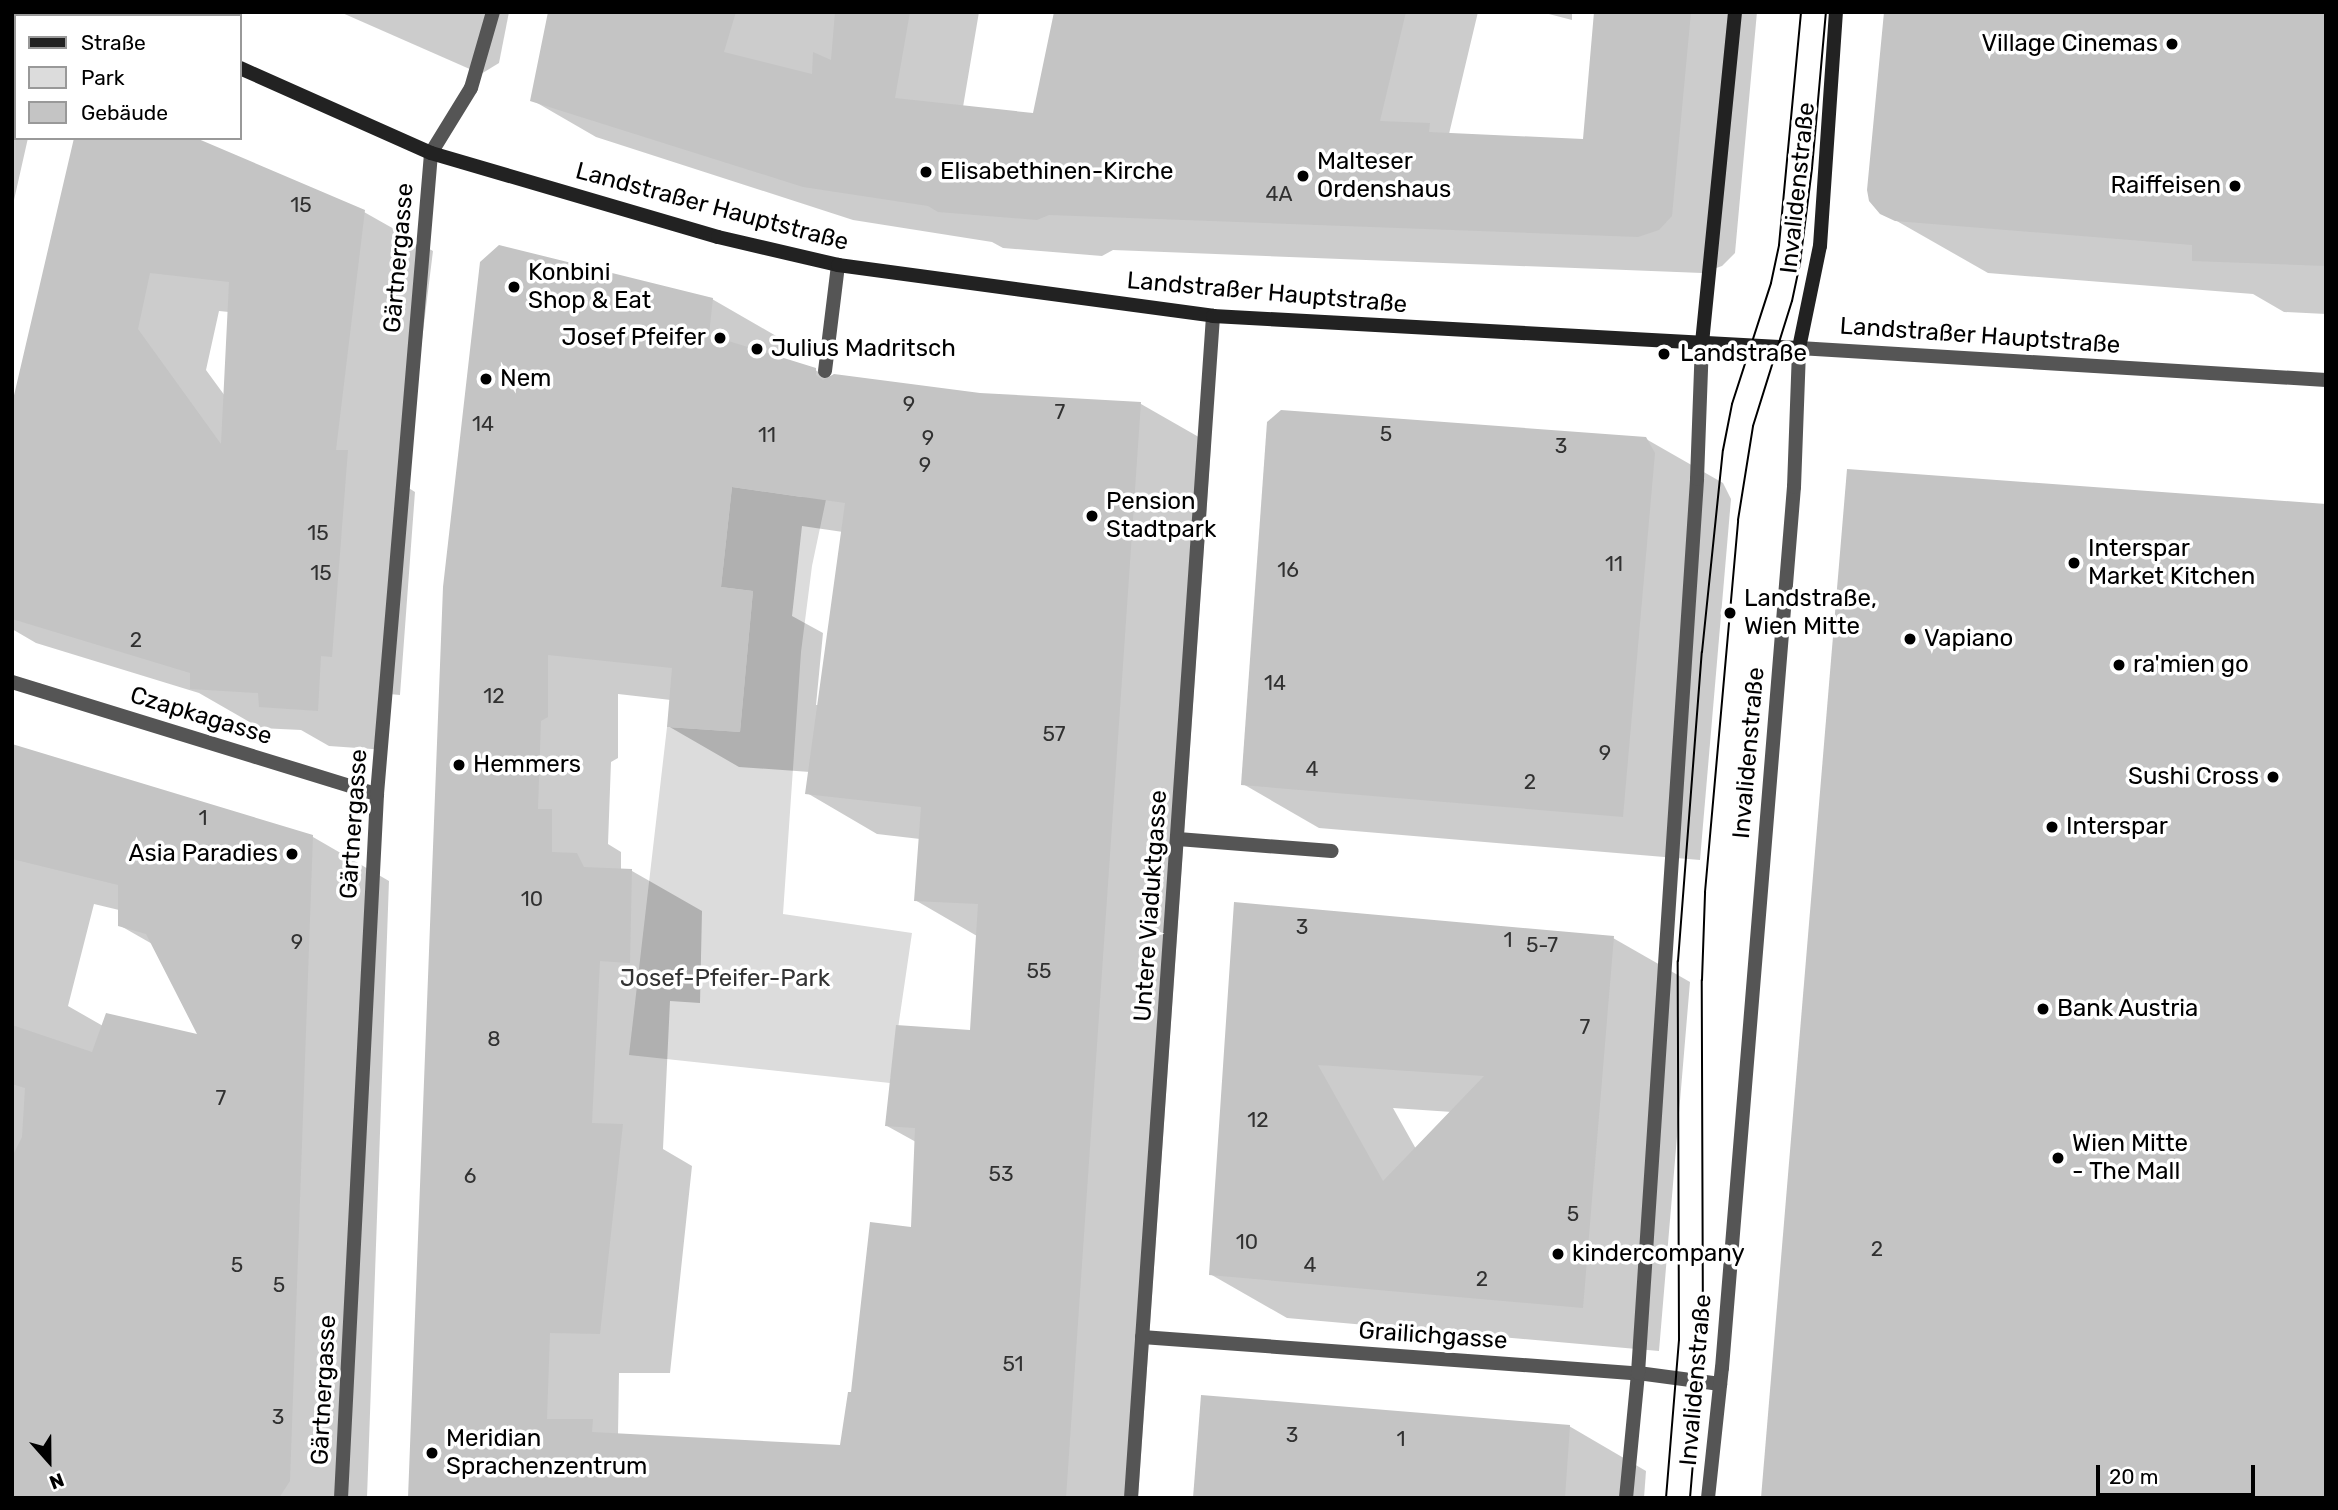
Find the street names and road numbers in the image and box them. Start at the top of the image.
street label: Invalidenstraße [1775,101,1821,275]
street label: Landstraßer Hauptstraße [572,157,852,257]
street label: Gärtnergasse [378,182,420,334]
street label: Landstraßer Hauptstraße [1125,266,1409,320]
street label: Landstraßer Hauptstraße [1839,312,2121,360]
street label: Invalidenstraße [1727,666,1771,840]
street label: Czapkagasse [127,681,275,751]
street label: Gärtnergasse [334,748,374,900]
street label: Untere Viaduktgasse [1129,789,1173,1023]
street label: Invalidenstraße [1674,1293,1718,1467]
street label: Gärtnergasse [306,1314,342,1466]
street label: Grailichgasse [1358,1316,1508,1356]

